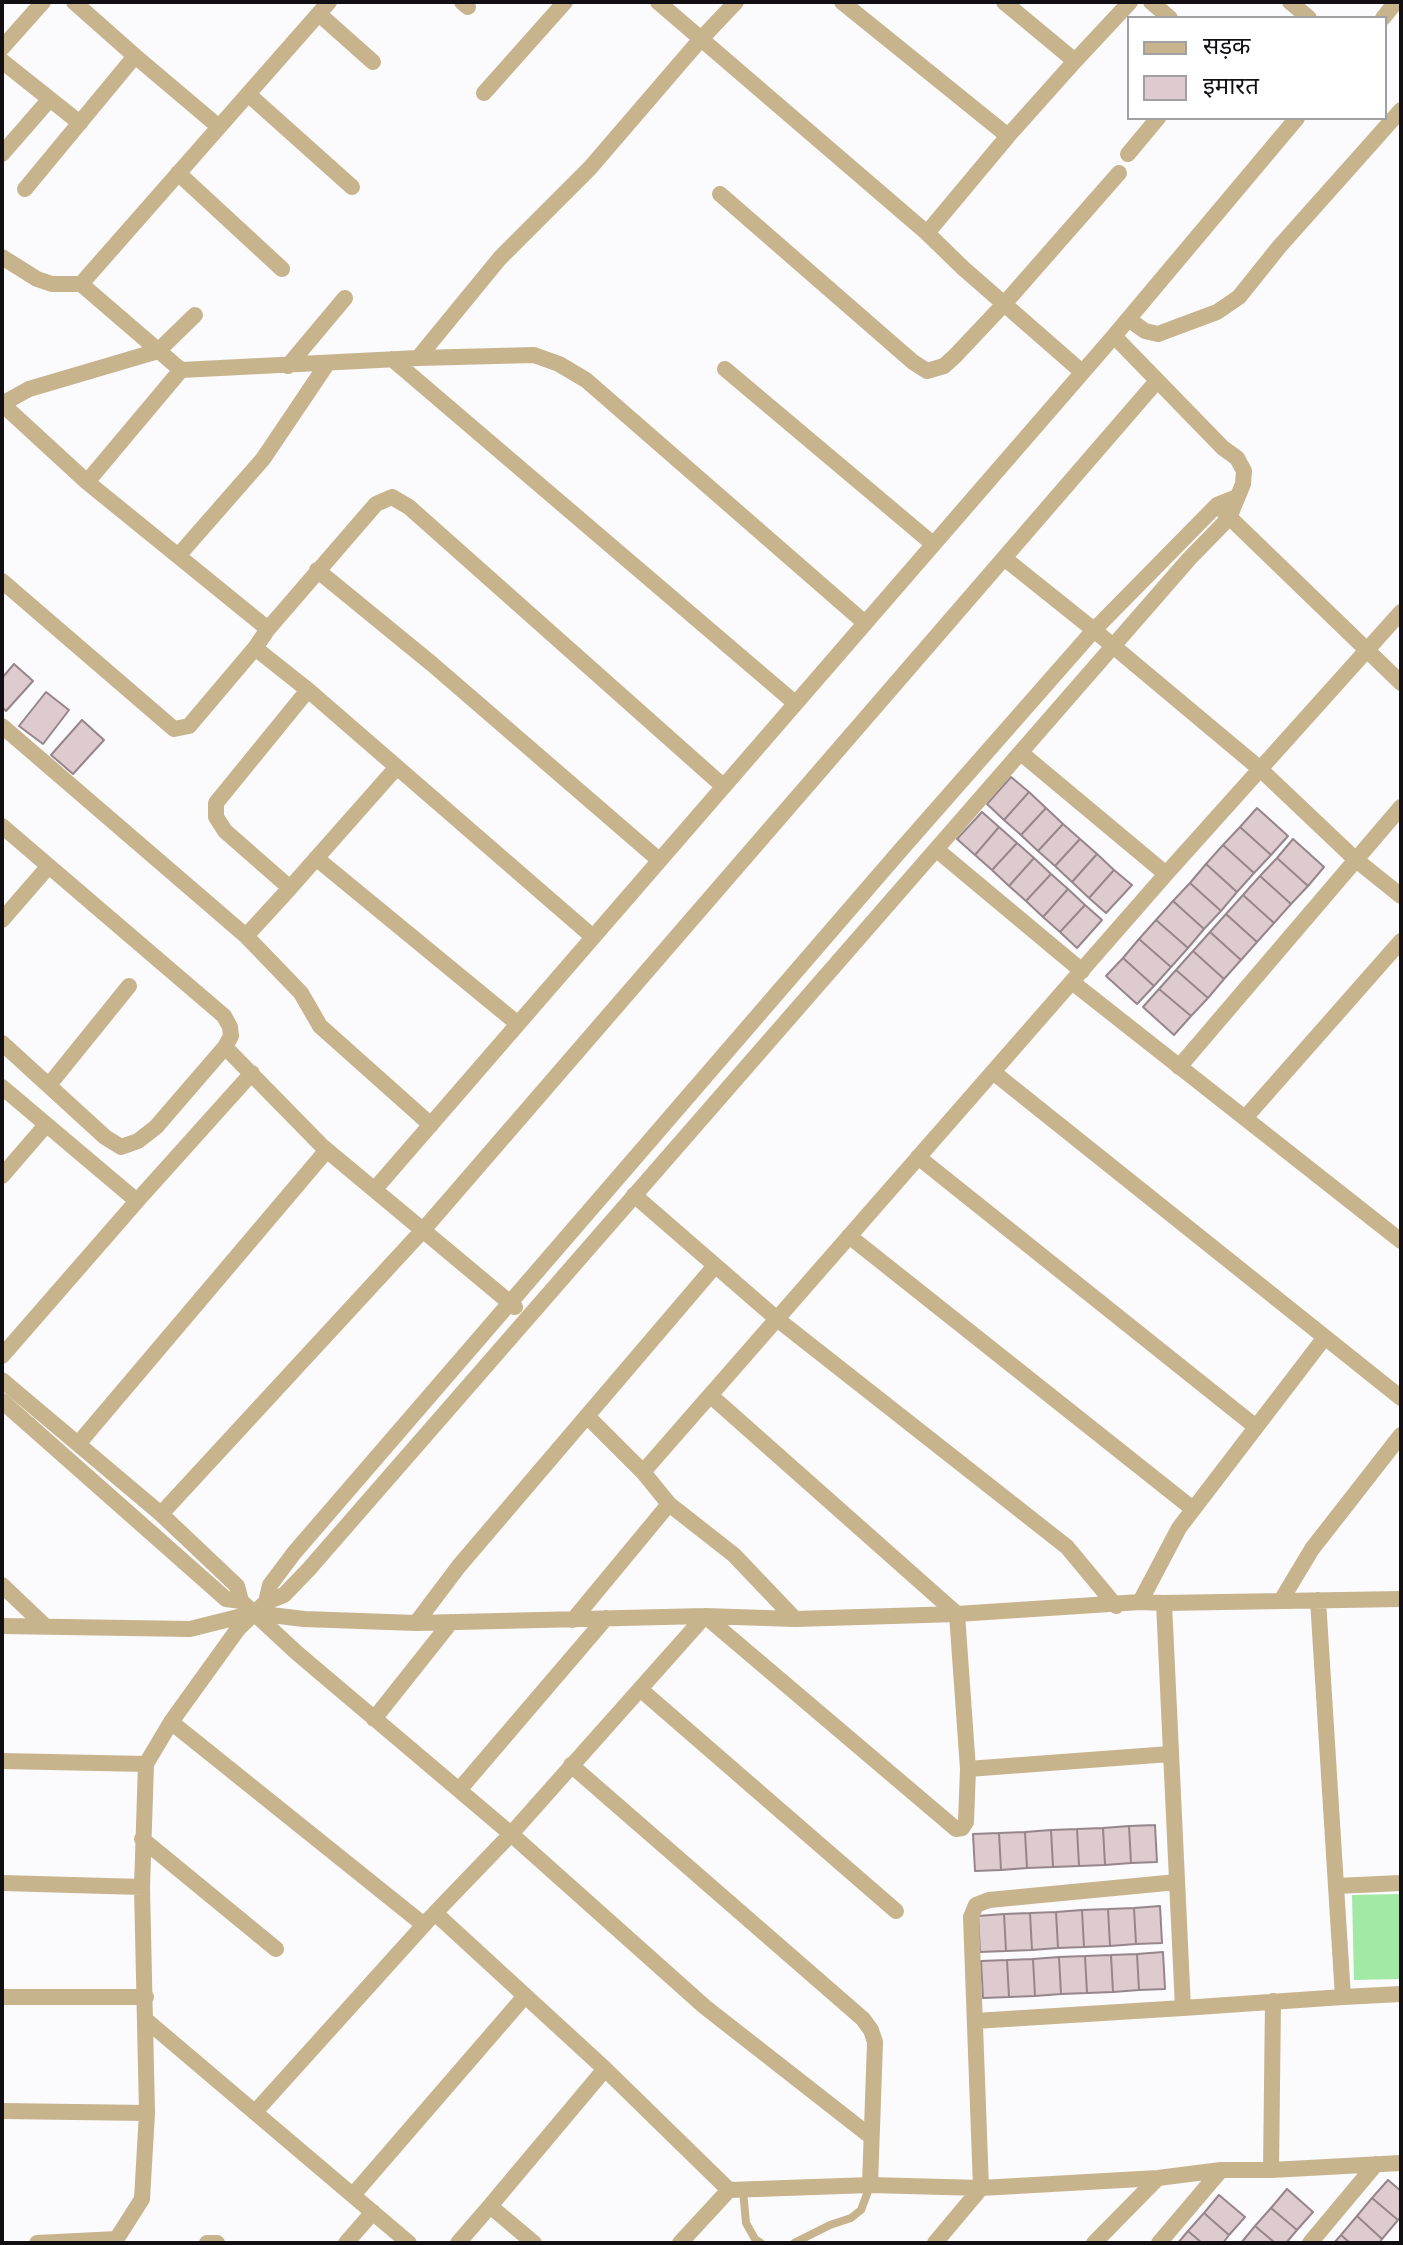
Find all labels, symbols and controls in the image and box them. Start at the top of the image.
legend [1127,16,1387,120]
text: सड़क [1203,32,1251,60]
text: इमारत [1203,72,1259,100]

